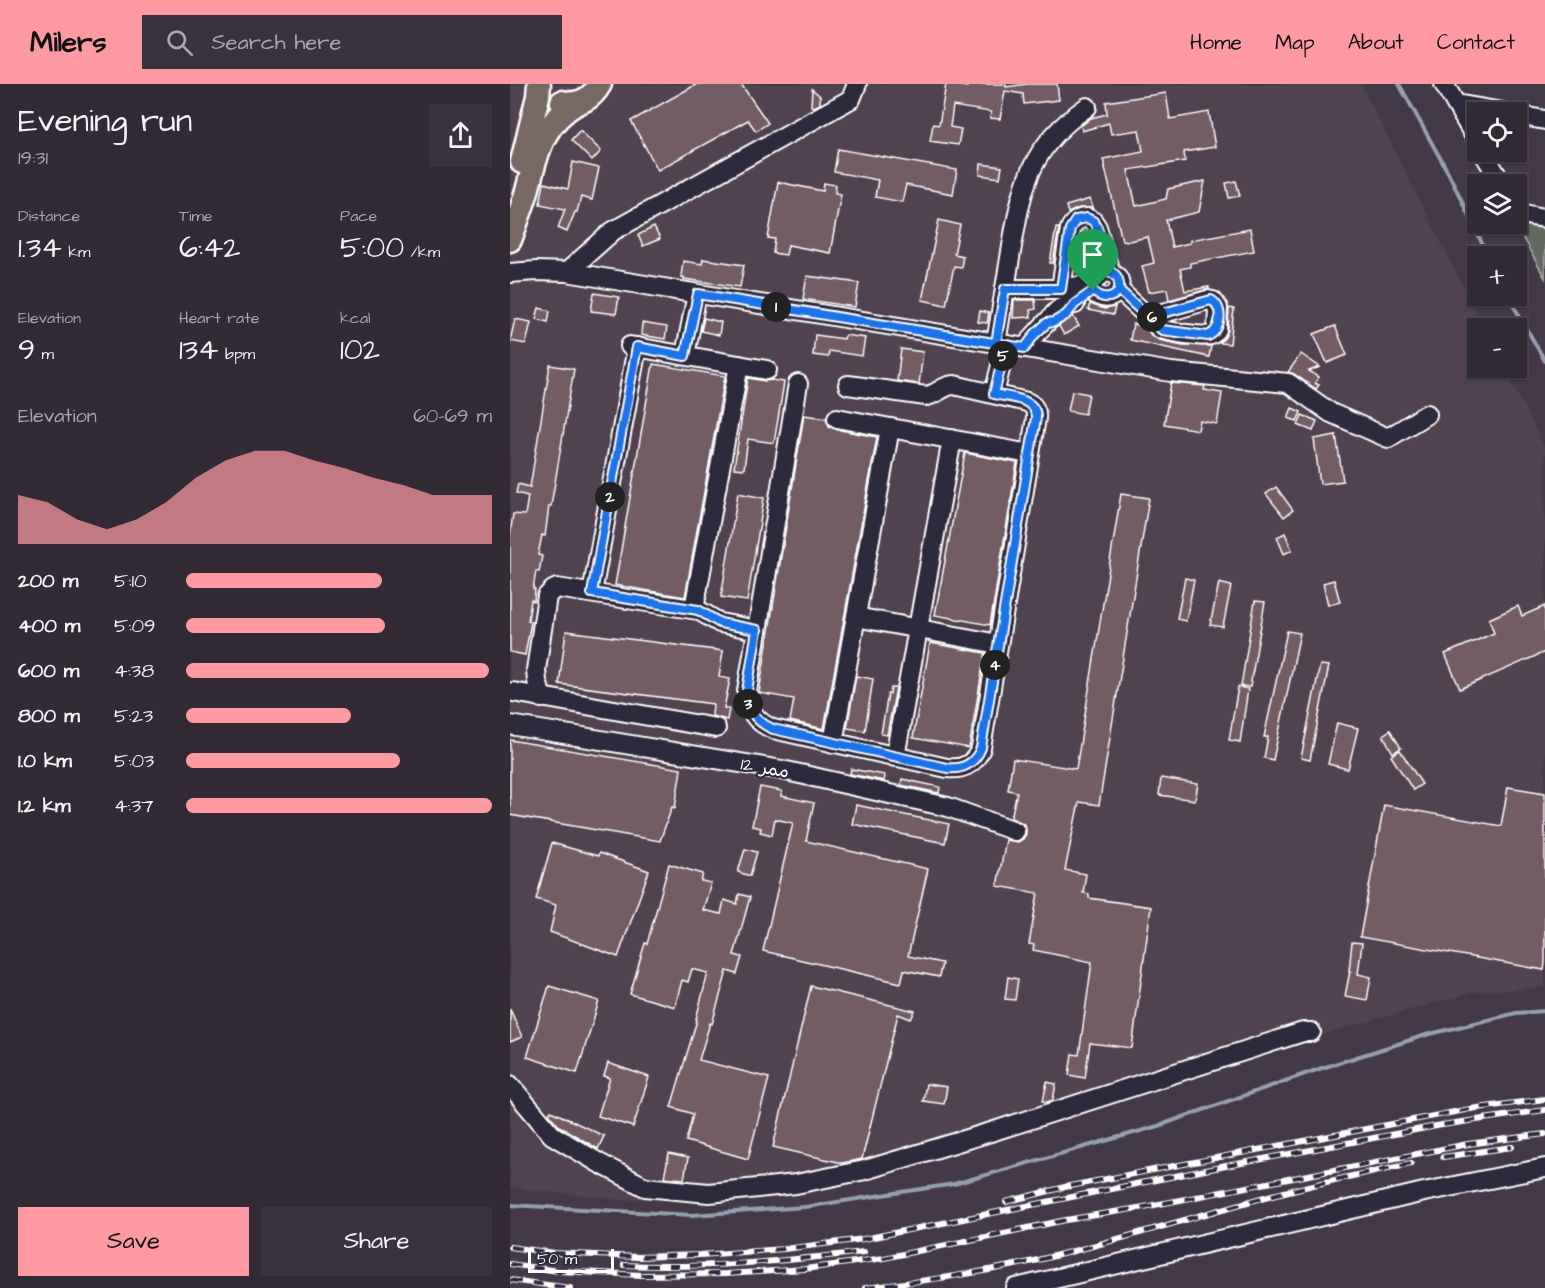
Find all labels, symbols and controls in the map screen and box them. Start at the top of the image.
search box [142,15,562,69]
text: Milers [30,23,106,62]
icon: search [163,26,196,59]
text: Search here [211,27,341,58]
text: Home [1190,28,1242,57]
text: Map [1275,28,1315,57]
text: About [1348,28,1404,57]
text: Contact [1437,28,1515,57]
text: Evening run [18,98,192,144]
map controls [1467,102,1527,378]
button: locate [1467,102,1527,162]
button: share [429,104,492,167]
text: 19:31 [18,144,48,172]
button: layers [1467,174,1527,234]
text: Distance [18,205,80,227]
text: Time [179,205,213,227]
text: Pace [340,205,377,227]
text: 1.34 [18,227,62,269]
text: 6:42 [179,227,240,269]
text: 5:00 [340,227,404,269]
pin [1067,229,1118,291]
icon: arrive [1076,238,1109,271]
text: km [62,241,90,263]
text: /km [404,241,440,263]
button: + [1467,246,1527,306]
pin: 1 [761,292,791,322]
text: 1 [775,296,777,318]
pin: 6 [1137,302,1167,332]
text: 6 [1147,306,1157,328]
text: Elevation [18,307,81,329]
text: Heart rate [179,307,259,329]
text: kcal [340,307,371,329]
button: − [1467,318,1527,378]
text: 9 [18,329,35,371]
text: 134 [179,329,219,371]
text: 102 [340,329,380,371]
pin: 5 [988,341,1018,371]
text: m [35,343,54,365]
text: bpm [219,343,255,365]
text: 5 [997,345,1009,367]
text: Elevation [18,402,97,430]
text: 60–69 m [413,402,492,430]
pin: 2 [595,482,625,512]
text: 2 [605,486,615,508]
text: 200 m [18,567,78,595]
text: 5:10 [114,567,147,595]
text: 400 m [18,612,80,640]
text: 5:09 [114,612,156,640]
pin: 4 [980,650,1010,680]
text: 4 [990,654,1000,676]
text: 600 m [18,657,79,685]
text: 4:38 [114,657,154,685]
pin: 3 [733,689,763,719]
text: 3 [744,693,752,715]
text: 800 m [18,702,80,730]
text: 5:23 [114,702,153,730]
text: 1.0 km [18,747,72,775]
text: 5:03 [114,747,154,775]
street label: ممر 12 [739,751,791,785]
text: 1.2 km [18,792,71,820]
text: 4:37 [114,792,153,820]
button: Save [18,1207,249,1276]
button: Share [261,1207,492,1276]
scale bar [528,1246,614,1274]
text: 50 m [537,1248,577,1270]

